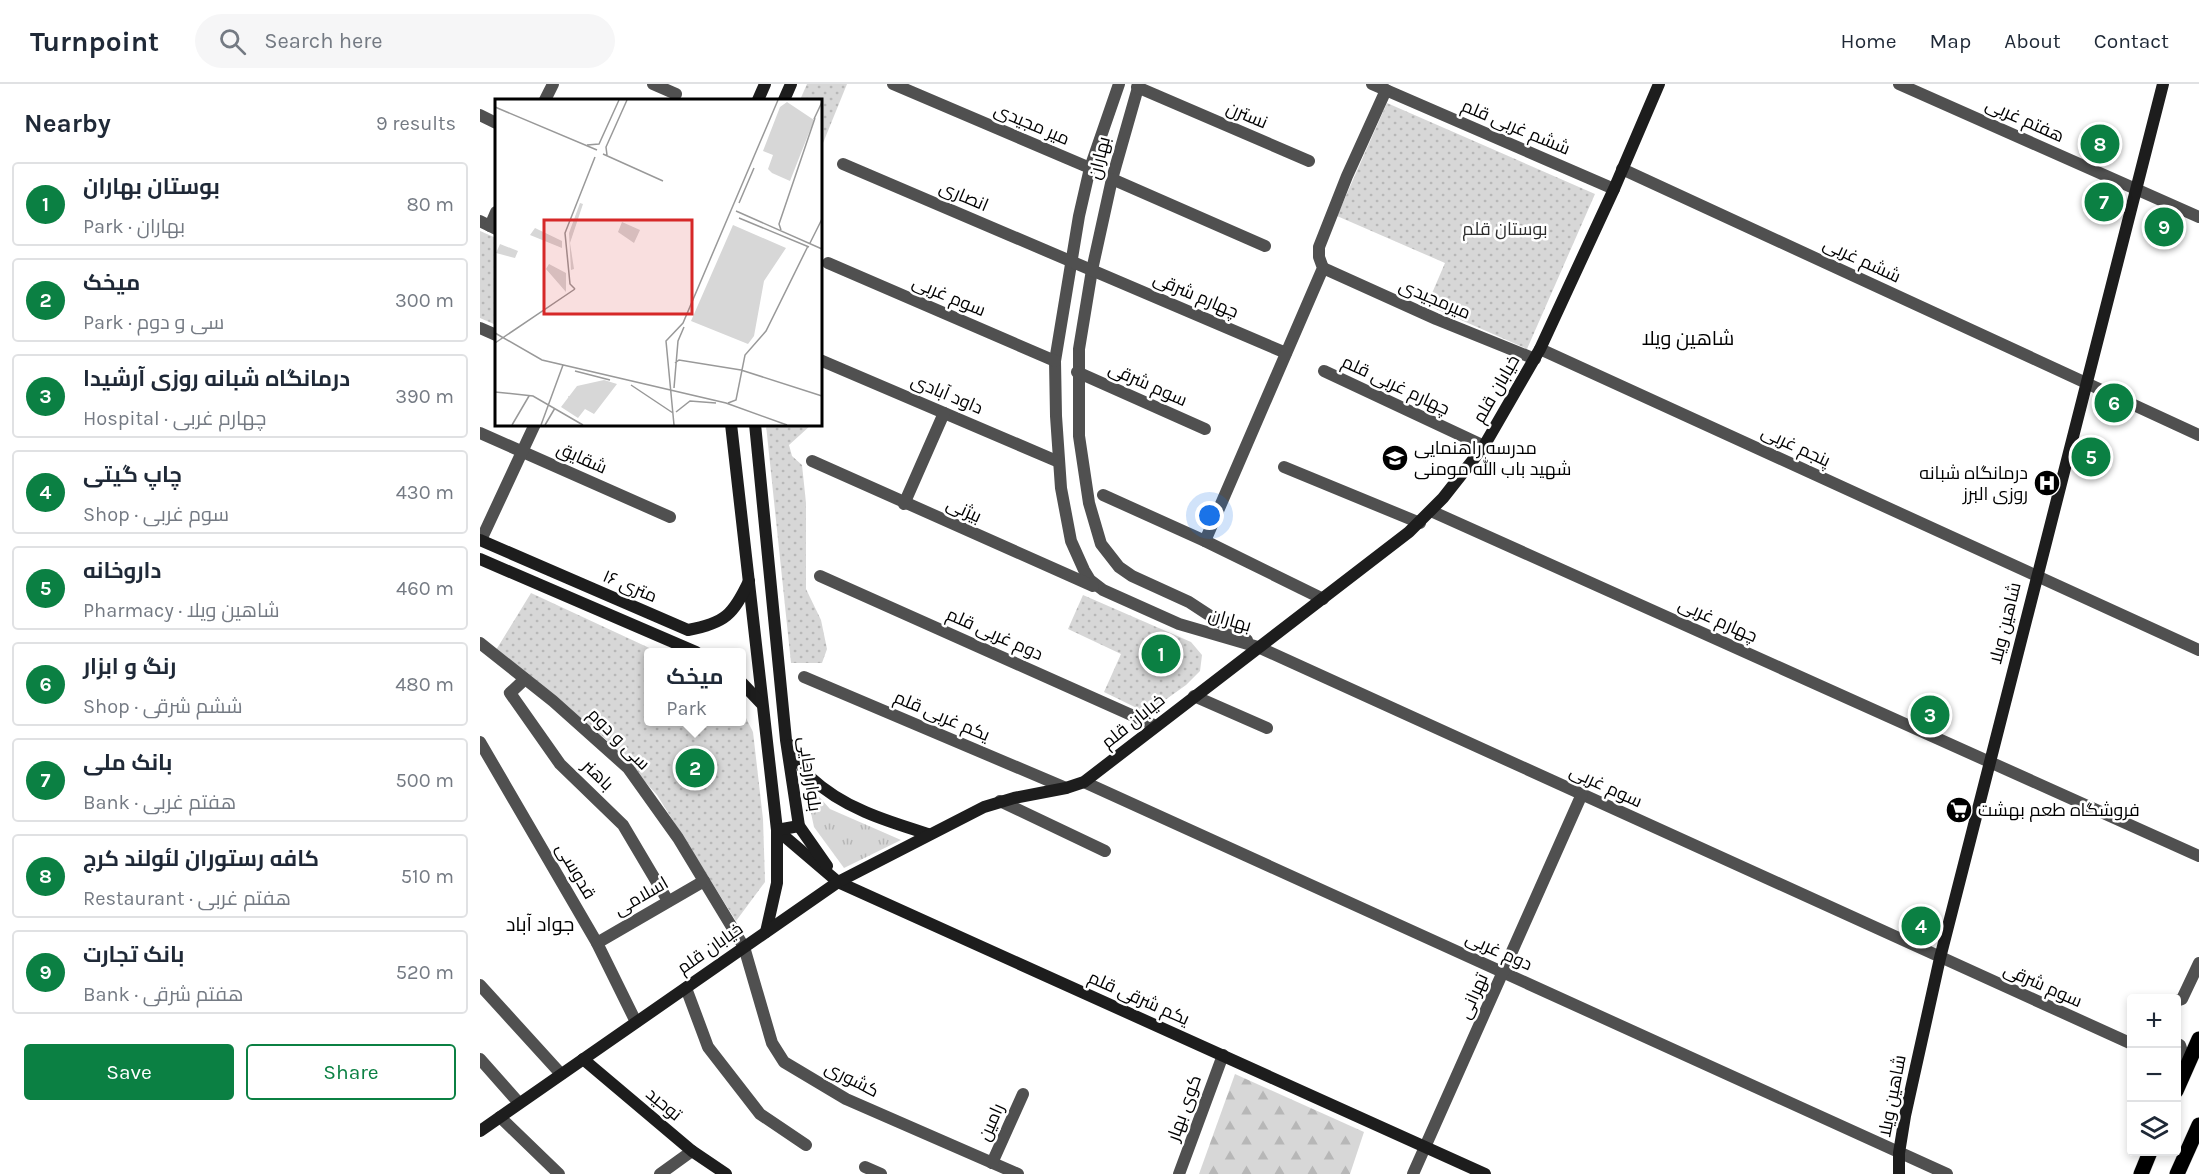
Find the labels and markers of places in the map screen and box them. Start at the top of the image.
pin: 8 [2080,122,2120,166]
pin: 7 [2084,180,2124,224]
pin: 9 [2144,204,2184,250]
pin: 6 [2094,380,2134,426]
pin: 5 [2072,434,2110,479]
place label: مدرسه راهنمایی شهید باب الله مومنی [1414,437,1571,480]
school or university icon: مدرسه راهنمایی شهید باب الله مومنی [1380,443,1410,473]
place label: درمانگاه شبانه روزی البرز [1919,462,2028,505]
hospital icon: درمانگاه شبانه روزی البرز [2032,468,2062,498]
pin: 1 [1142,632,1180,676]
pin: 3 [1910,692,1950,738]
pin: 2 [676,746,714,790]
supermarket icon: فروشگاه طعم بهشت [1944,795,1974,825]
place label: فروشگاه طعم بهشت [1978,799,2140,822]
pin: 4 [1902,904,1940,948]

